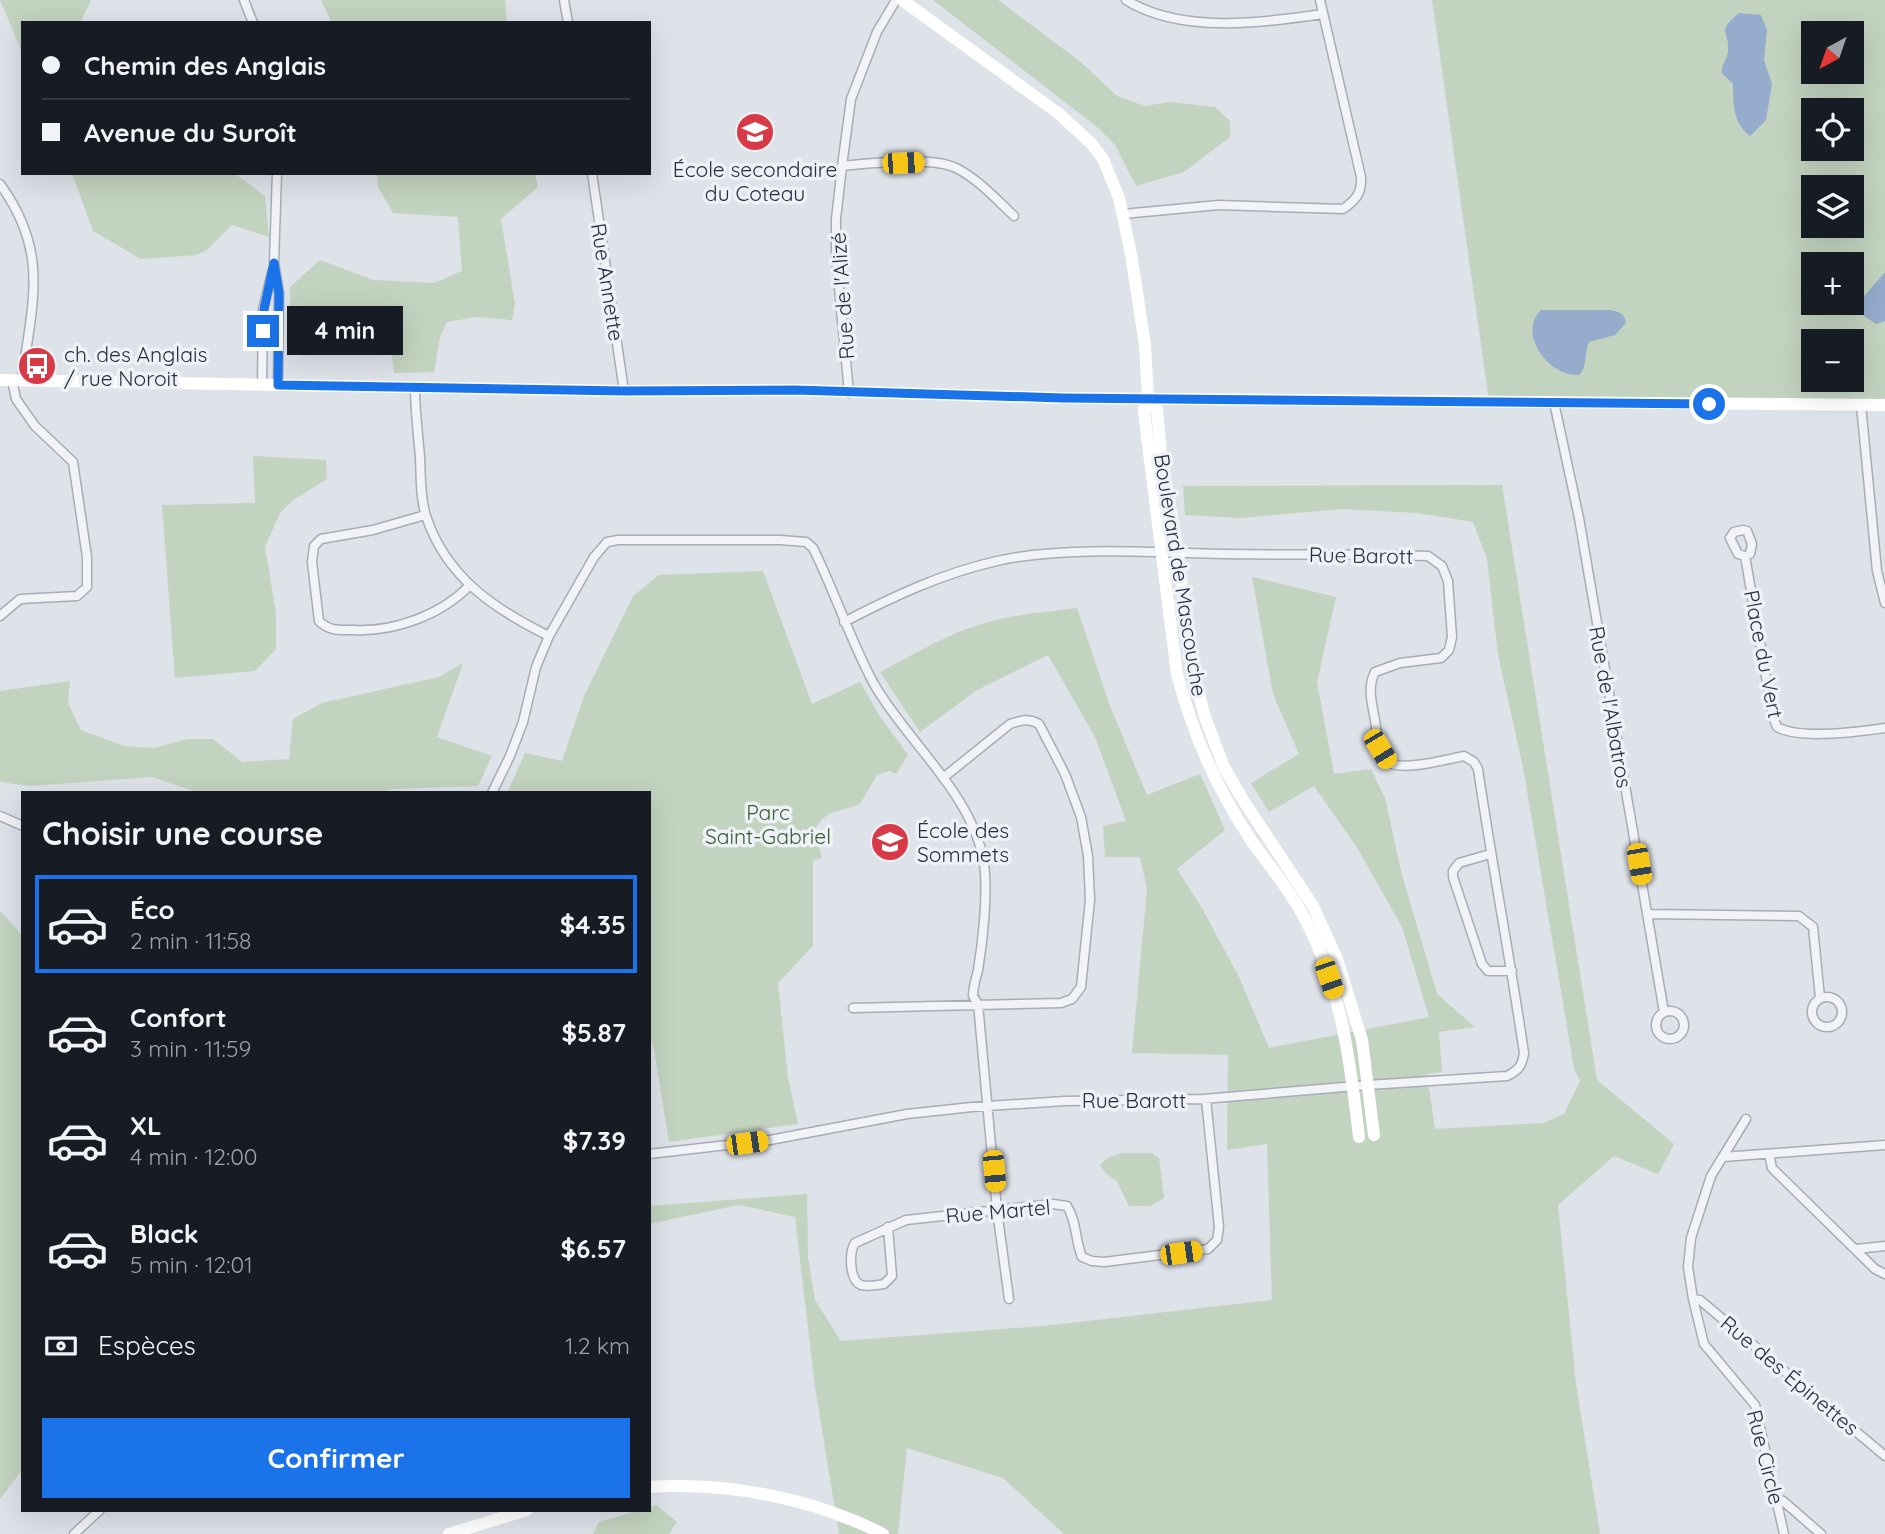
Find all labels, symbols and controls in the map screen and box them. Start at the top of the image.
north arrow [1801,21,1864,84]
map controls [1801,21,1864,392]
text: Chemin des Anglais [84,49,326,82]
button: locate [1801,98,1864,161]
school or university icon: École secondaire du Coteau [734,111,776,153]
text: Avenue du Suroît [84,116,297,149]
car [882,152,925,174]
place label: École secondaire du Coteau [673,156,837,206]
button: layers [1801,175,1864,238]
street label: Rue Annette [586,221,630,343]
street label: Rue de l'Alizé [825,232,859,360]
button: + [1801,252,1864,315]
callout: 4 min [288,306,403,356]
route end [247,315,279,347]
text: 4 min [315,316,375,345]
button: − [1801,329,1864,392]
place label: ch. des Anglais / rue Noroit [64,341,207,391]
bus stop icon: ch. des Anglais / rue Noroit [16,345,58,387]
route start [1693,388,1725,420]
street label: Boulevard de Mascouche [1149,452,1213,698]
street label: Rue Barott [1309,541,1413,569]
street label: Place du Vert [1739,588,1789,720]
street label: Rue de l'Albatros [1584,624,1638,790]
car [1361,726,1400,772]
park label: Parc Saint-Gabriel [705,799,831,849]
text: Choisir une course [42,813,323,853]
place label: École des Sommets [917,817,1009,867]
school or university icon: École des Sommets [869,821,911,863]
car [1626,841,1653,887]
icon: car [46,893,109,956]
text: Éco [130,893,175,926]
text: $4.35 [560,908,626,941]
text: 2 min · 11:58 [130,926,252,955]
car [1313,955,1346,1001]
icon: car [46,1001,109,1064]
text: Confort [130,1001,227,1034]
text: $5.87 [562,1016,626,1049]
text: 3 min · 11:59 [130,1034,251,1063]
street label: Rue Barott [1082,1087,1186,1113]
icon: car [46,1109,109,1172]
text: XL [130,1109,162,1142]
text: $7.39 [563,1124,626,1157]
car [725,1130,770,1156]
text: 4 min · 12:00 [130,1142,258,1171]
car [982,1149,1007,1193]
street label: Rue Martel [944,1193,1052,1229]
icon: car [46,1217,109,1280]
text: Black [130,1217,199,1250]
text: $6.57 [560,1232,626,1265]
car [1159,1240,1204,1266]
text: 5 min · 12:01 [130,1250,253,1279]
street label: Rue des Épinettes [1716,1310,1864,1440]
icon: cash [42,1327,80,1365]
text: Espèces [98,1329,196,1362]
text: 1.2 km [565,1331,630,1360]
street label: Rue Circle [1742,1407,1790,1507]
button: Confirmer [42,1418,630,1498]

